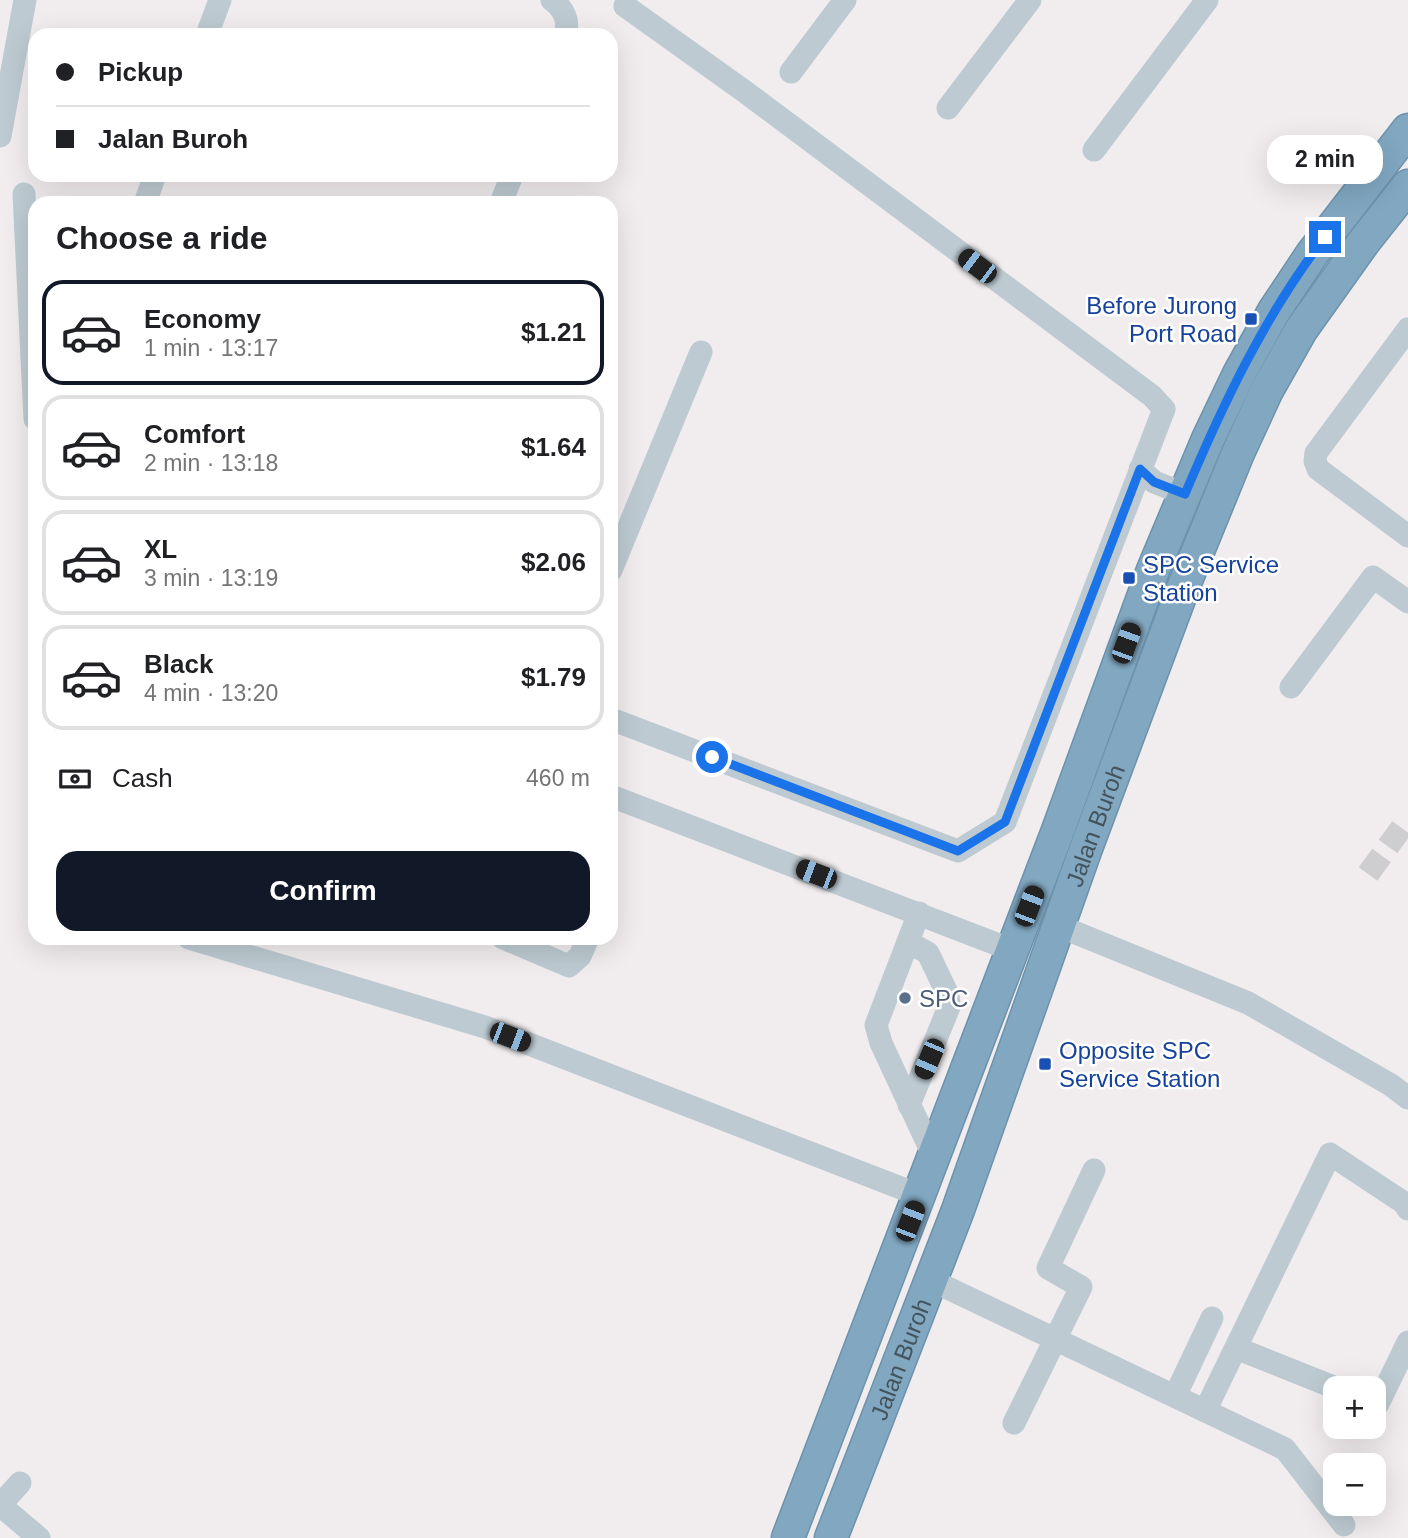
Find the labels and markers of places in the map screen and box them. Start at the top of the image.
place label: Before Jurong Port Road [1086,292,1237,347]
marker: Before Jurong Port Road [1243,311,1259,327]
place label: SPC Service Station [1143,551,1279,606]
marker: SPC Service Station [1121,570,1137,586]
place label: SPC [919,985,968,1012]
marker: SPC [897,990,913,1006]
place label: Opposite SPC Service Station [1059,1037,1220,1092]
marker: Opposite SPC Service Station [1037,1056,1053,1072]

